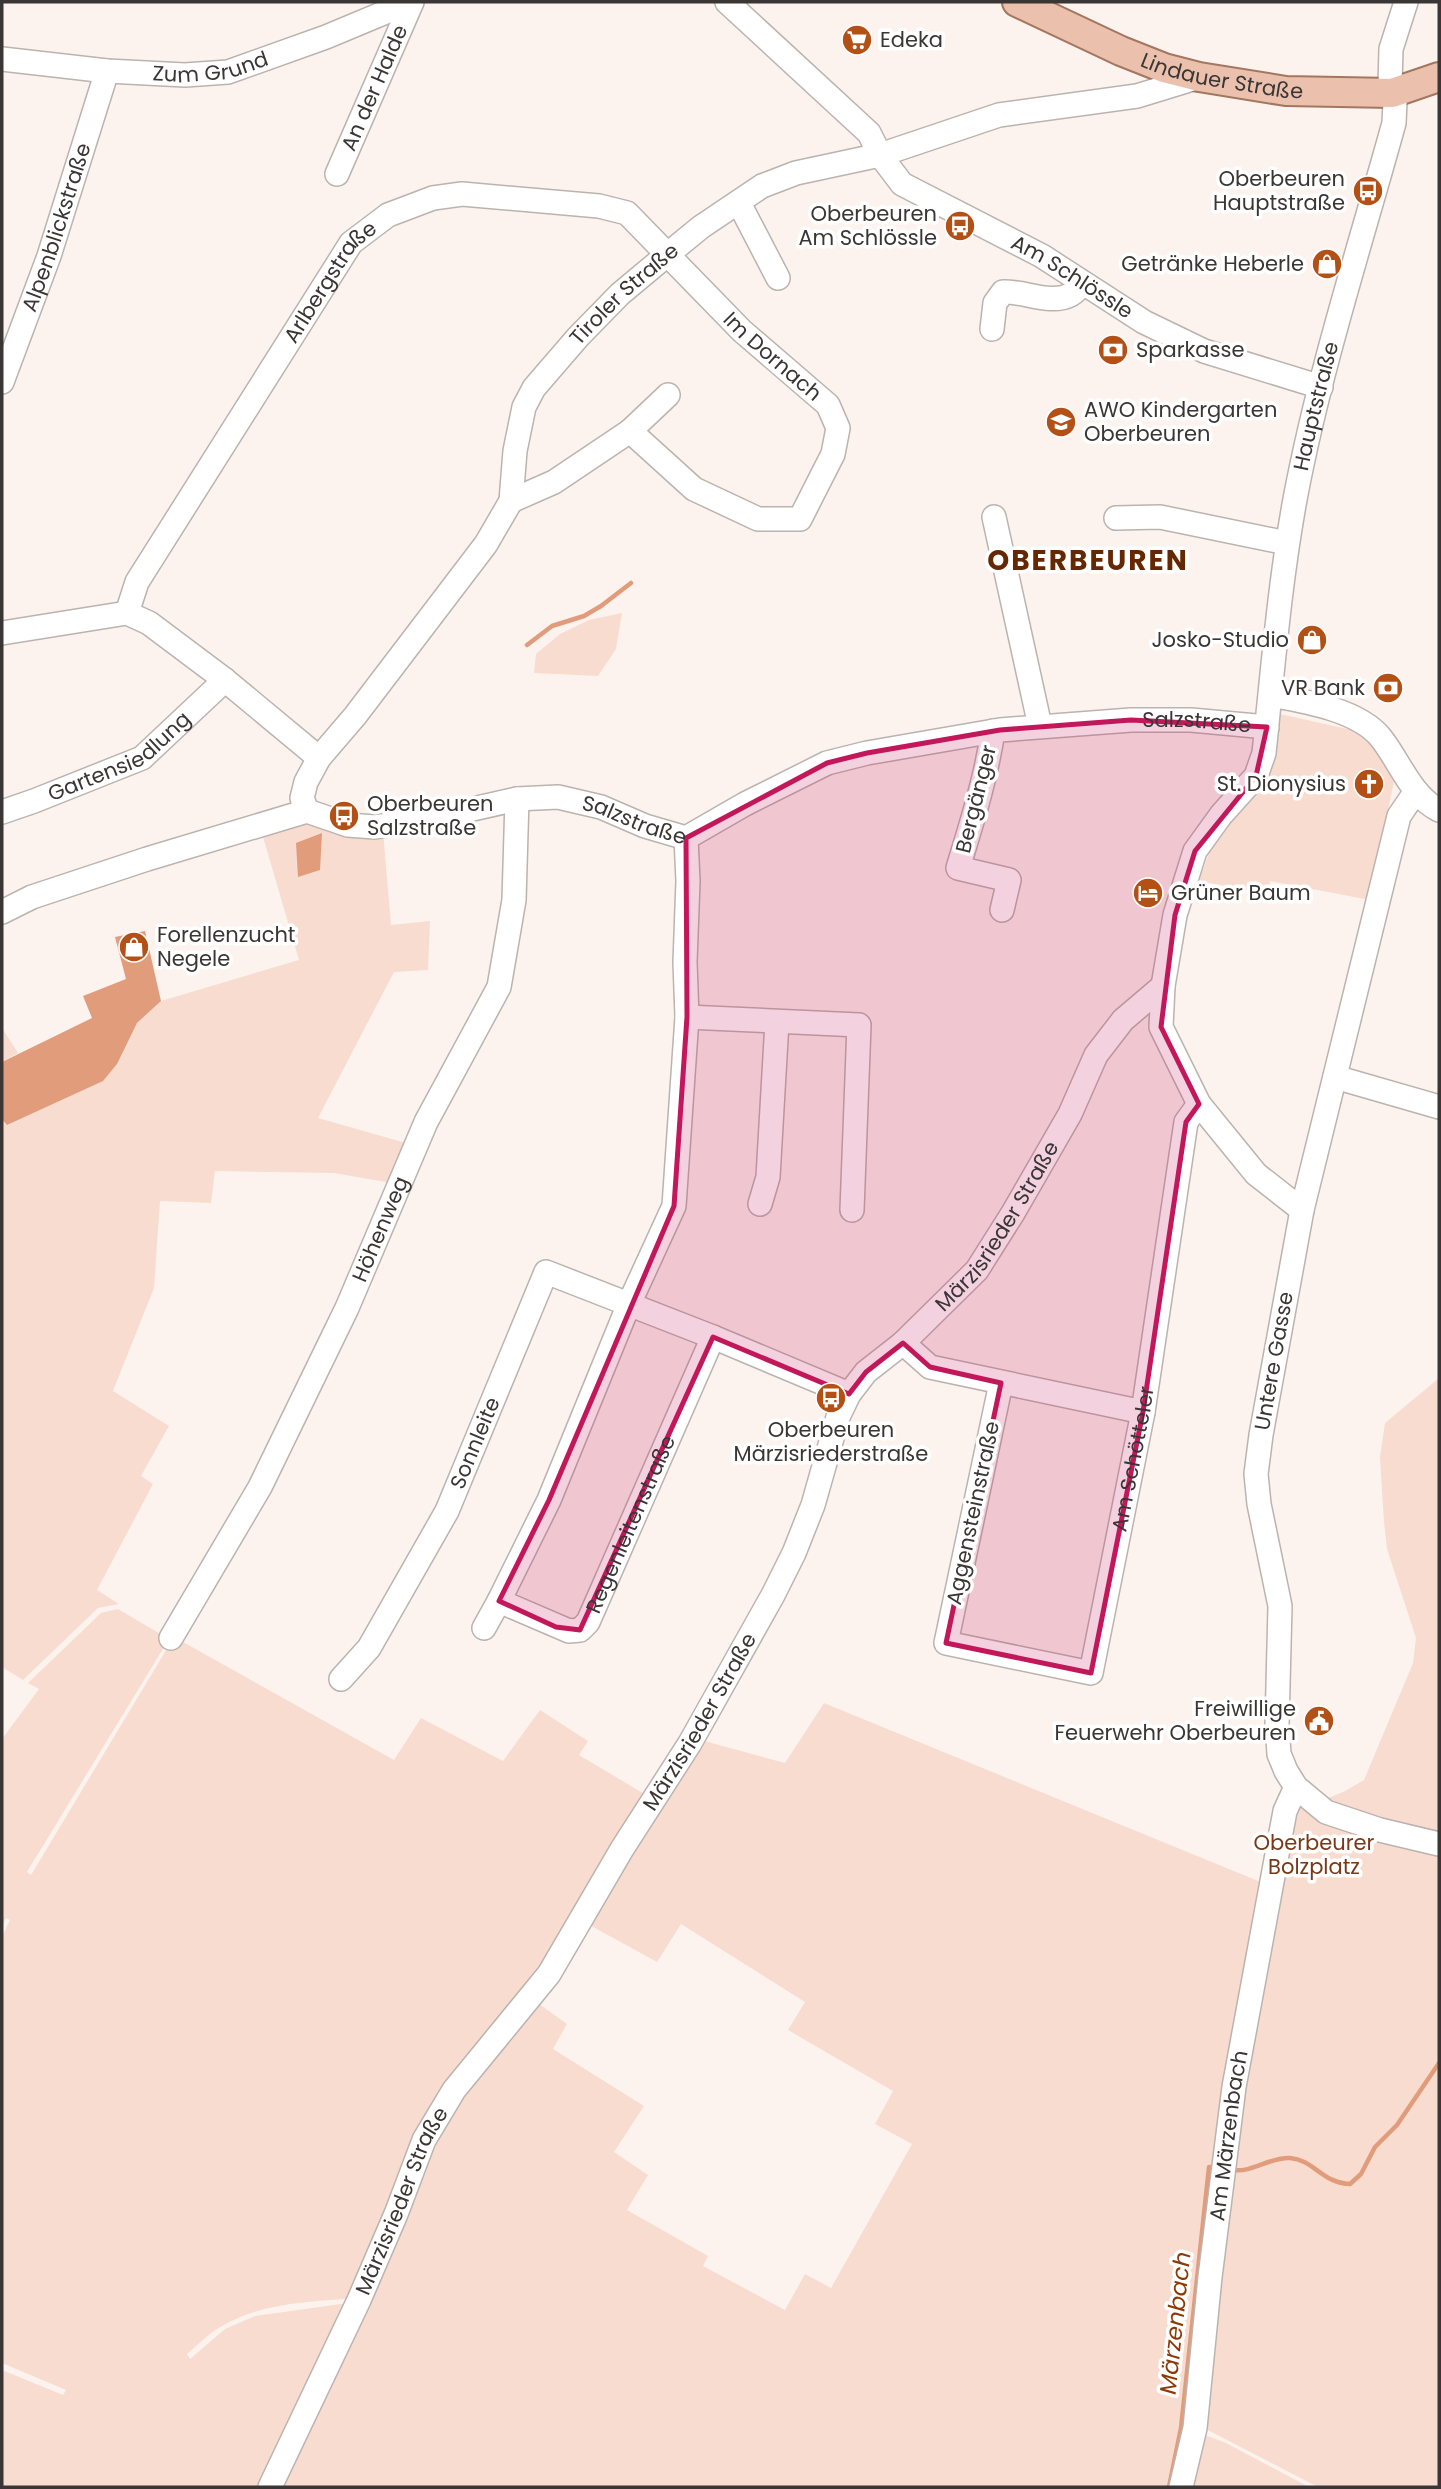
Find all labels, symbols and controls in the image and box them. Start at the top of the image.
street label: An der Halde [334,20,414,155]
supermarket icon: Edeka [840,23,874,57]
place label: Edeka [880,25,943,54]
street label: Zum Grund [152,44,272,89]
street label: Lindauer Straße [1137,45,1304,105]
street label: Alpenblickstraße [14,139,98,316]
place label: Oberbeuren Hauptstraße [1213,164,1345,217]
bus stop icon: Oberbeuren Hauptstraße [1351,174,1385,208]
place label: Oberbeuren Am Schlössle [798,199,937,252]
bus stop icon: Oberbeuren Am Schlössle [943,209,977,243]
street label: Arlbergstraße [277,214,382,348]
street label: Am Schlössle [1006,228,1139,325]
street label: Tiroler Straße [563,236,685,351]
shop icon: Getränke Heberle [1310,247,1344,281]
place label: Getränke Heberle [1121,249,1304,278]
street label: Im Dornach [717,305,828,407]
bank icon: Sparkasse [1096,333,1130,367]
place label: Sparkasse [1136,335,1245,364]
street label: Hauptstraße [1286,338,1345,473]
place label: AWO Kindergarten Oberbeuren [1084,395,1277,448]
school or university icon: AWO Kindergarten Oberbeuren [1044,405,1078,439]
district label: OBERBEUREN [987,541,1189,580]
shop icon: Josko-Studio [1295,623,1329,657]
place label: Josko-Studio [1151,625,1289,654]
bank icon: VR Bank [1371,671,1405,705]
place label: VR Bank [1281,673,1365,702]
street label: Gartensiedlung [43,705,197,808]
street label: Salzstraße [1142,705,1253,739]
street label: Bergänger [948,742,1003,856]
church icon: St. Dionysius [1352,767,1386,801]
place label: St. Dionysius [1217,769,1346,798]
street label: Salzstraße [580,788,690,851]
place label: Oberbeuren Salzstraße [367,789,494,842]
bus stop icon: Oberbeuren Salzstraße [327,799,361,833]
hotel icon: Grüner Baum [1131,876,1165,910]
place label: Grüner Baum [1171,878,1311,907]
place label: Forellenzucht Negele [157,920,296,973]
shop icon: Forellenzucht Negele [117,930,151,964]
street label: Märzisrieder Straße [928,1136,1065,1318]
street label: Höhenweg [345,1172,415,1286]
street label: Untere Gasse [1247,1289,1300,1432]
bus stop icon: Oberbeuren Märzisriederstraße [814,1381,848,1415]
street label: Am Schötteler [1104,1384,1161,1534]
street label: Sonnleite [443,1393,507,1493]
place label: Oberbeuren Märzisriederstraße [734,1415,928,1468]
street label: Aggensteinstraße [939,1418,1006,1607]
street label: Regenleitenstraße [579,1430,682,1618]
street label: Märzisrieder Straße [635,1627,763,1816]
place label: Freiwillige Feuerwehr Oberbeuren [1054,1694,1296,1747]
public building icon: Freiwillige Feuerwehr Oberbeuren [1302,1704,1336,1738]
park label: Oberbeurer Bolzplatz [1254,1828,1375,1881]
street label: Am Märzenbach [1202,2048,1255,2223]
street label: Märzisrieder Straße [348,2101,455,2299]
water label: Märzenbach [1152,2250,1198,2396]

